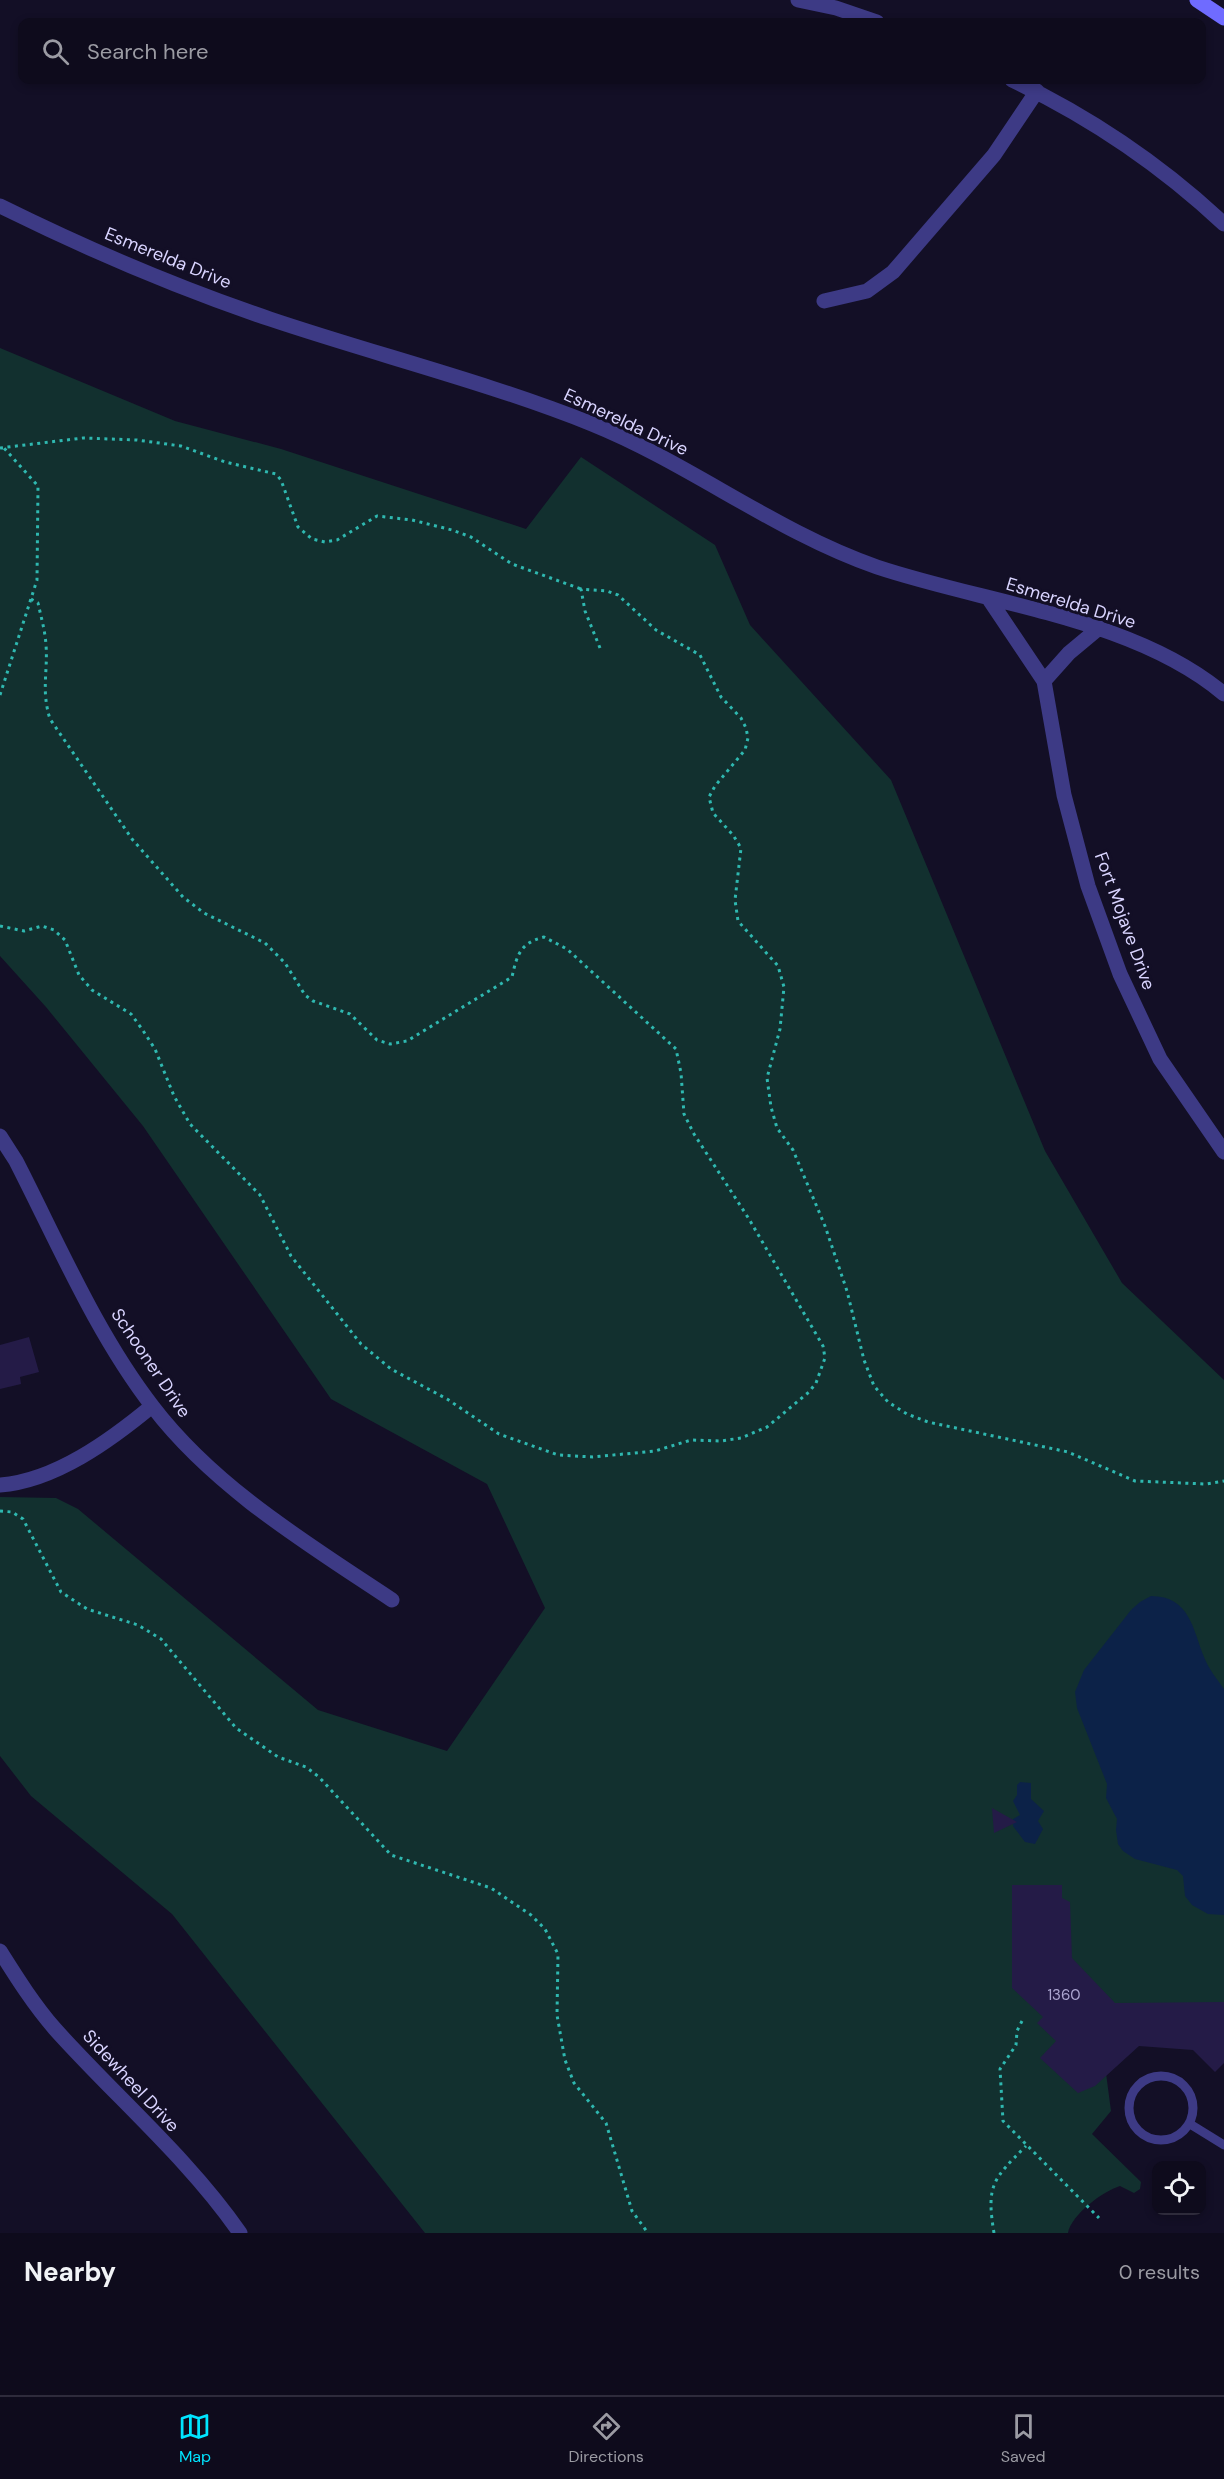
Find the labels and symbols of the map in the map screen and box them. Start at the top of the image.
street label: Esmerelda Drive [101,222,235,294]
street label: Esmerelda Drive [560,383,692,461]
street label: Esmerelda Drive [1003,572,1139,634]
street label: Fort Mojave Drive [1089,849,1161,993]
street label: Schooner Drive [106,1304,196,1422]
house number: 1360 [1047,1985,1081,2005]
street label: Sidewheel Drive [77,2025,185,2137]

